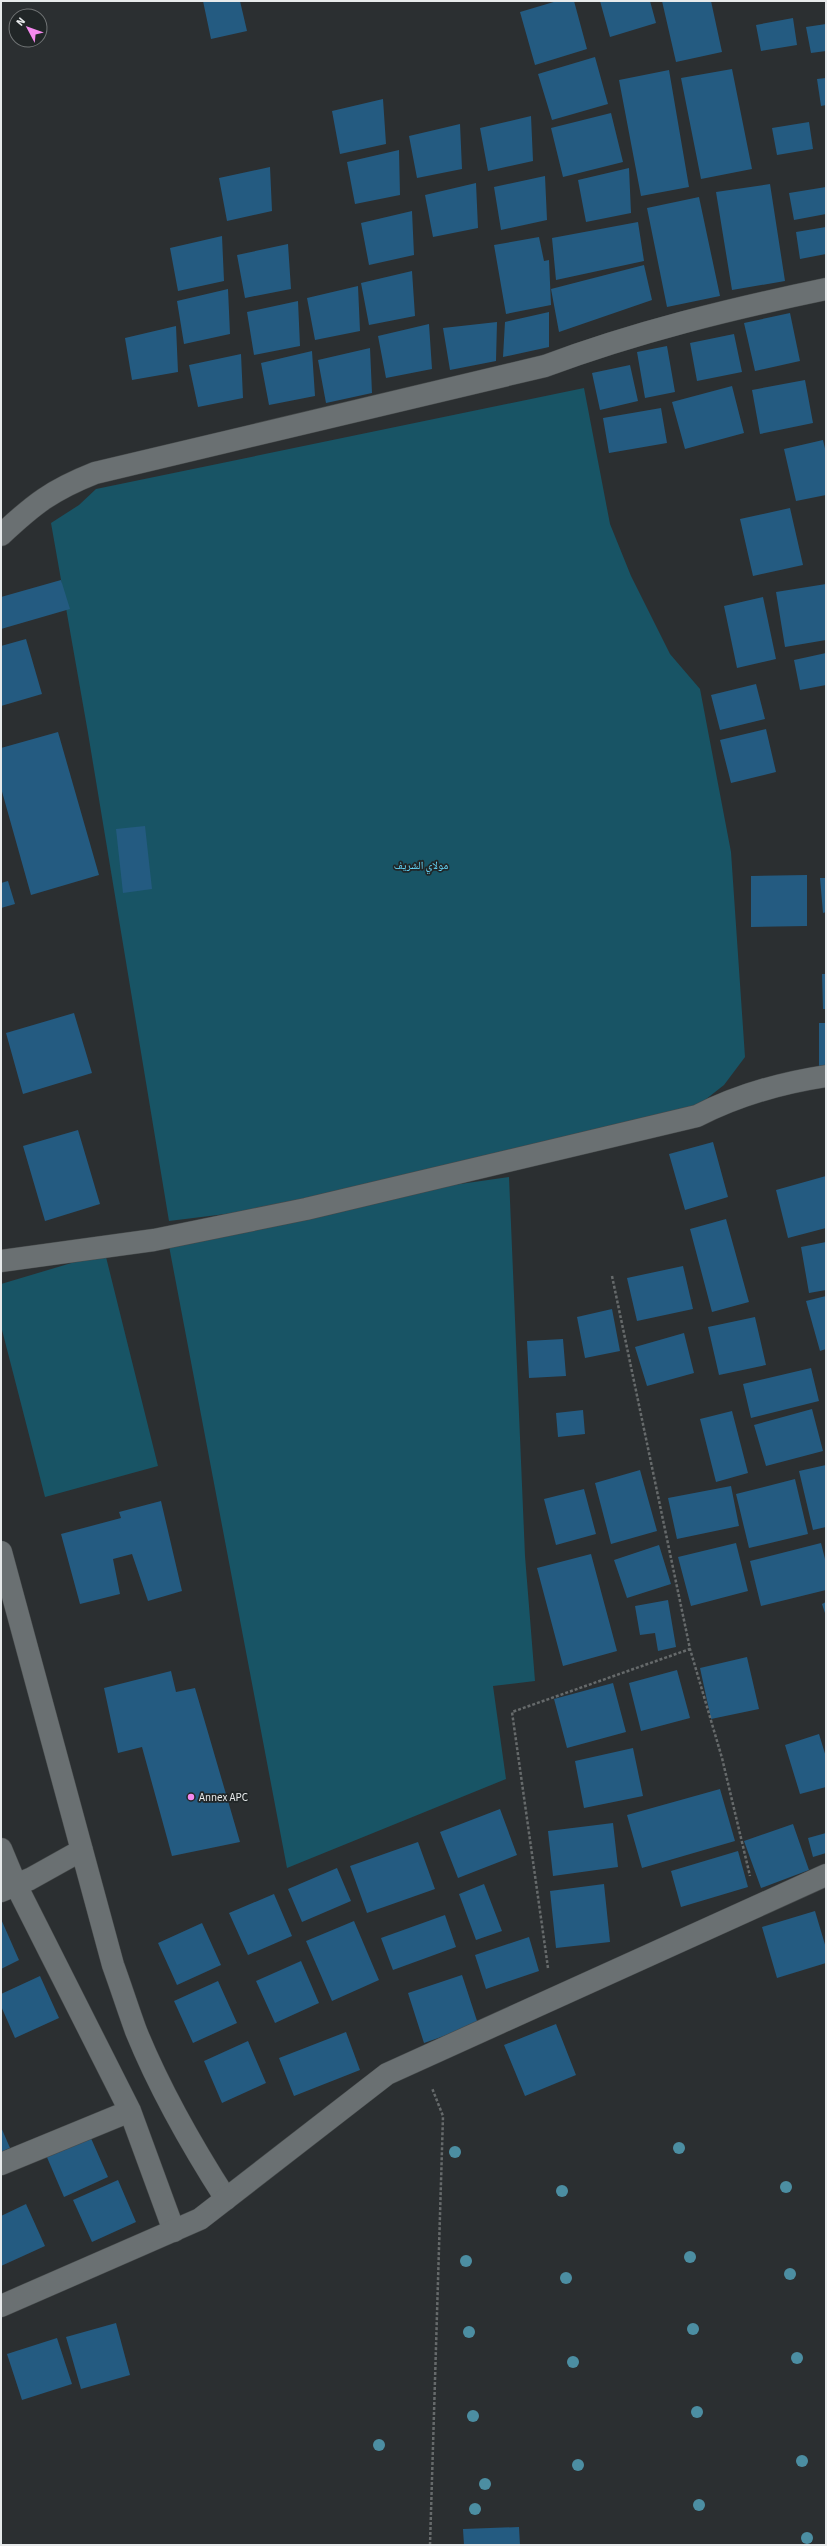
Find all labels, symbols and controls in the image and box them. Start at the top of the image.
north arrow [8,8,48,48]
text: N [13,14,29,29]
park label: مولاي الشريف [394,858,448,874]
place label: Annex APC [199,1790,248,1805]
marker: Annex APC [186,1792,196,1802]

